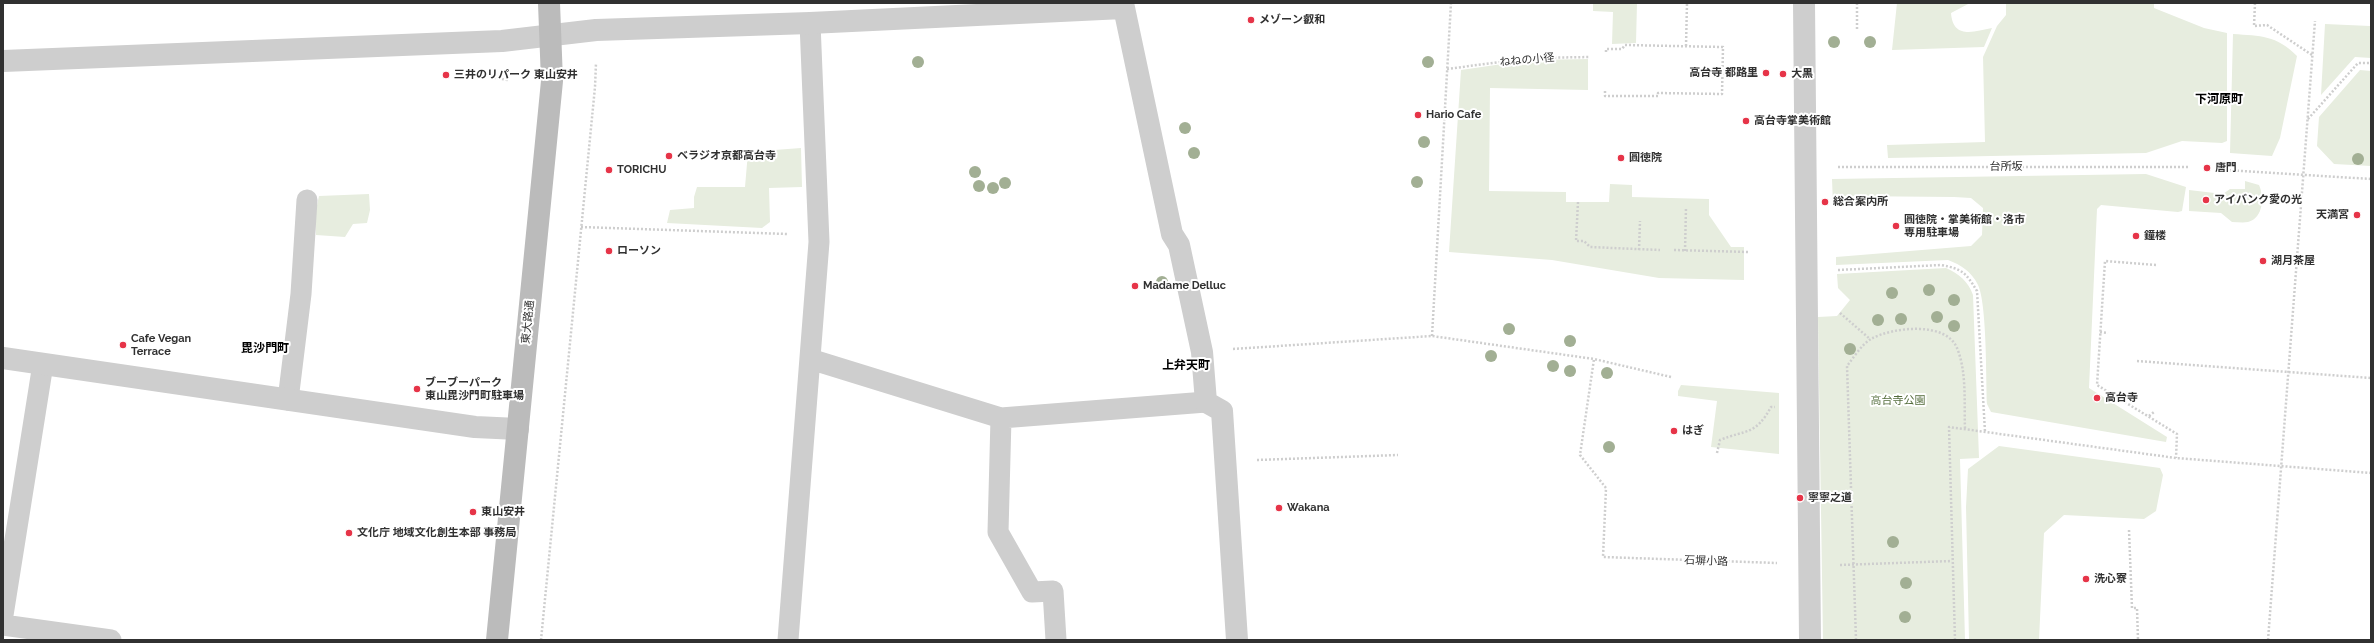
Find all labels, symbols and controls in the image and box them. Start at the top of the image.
place label: メゾーン叡和 [1259,13,1325,27]
marker: メゾーン叡和 [1246,15,1256,25]
street label: ねねの小径 [1499,51,1555,69]
place label: 高台寺 都路里 [1689,66,1758,80]
place label: 大黒 [1791,67,1813,81]
place label: 三井のリパーク 東山安井 [454,68,578,82]
marker: 高台寺 都路里 [1761,68,1771,78]
marker: 大黒 [1778,69,1788,79]
marker: 三井のリパーク 東山安井 [441,70,451,80]
district label: 下河原町 [2195,92,2243,106]
place label: Hario Cafe [1426,108,1481,122]
marker: Hario Cafe [1413,110,1423,120]
place label: 高台寺掌美術館 [1754,114,1831,128]
marker: 高台寺掌美術館 [1741,116,1751,126]
place label: ベラジオ京都高台寺 [677,149,776,163]
marker: ベラジオ京都高台寺 [664,151,674,161]
place label: 圓徳院 [1629,151,1662,165]
marker: 圓徳院 [1616,153,1626,163]
street label: 台所坂 [1990,160,2022,174]
place label: 唐門 [2215,161,2237,175]
place label: TORICHU [617,163,666,177]
marker: 唐門 [2202,163,2212,173]
marker: TORICHU [604,165,614,175]
place label: アイバンク愛の光 [2214,193,2302,207]
place label: 総合案内所 [1833,195,1888,209]
marker: アイバンク愛の光 [2201,195,2211,205]
marker: 総合案内所 [1820,197,1830,207]
place label: 天満宮 [2316,208,2349,222]
marker: 天満宮 [2352,210,2362,220]
place label: 圓徳院・掌美術館・洛市 専用駐車場 [1904,213,2025,239]
marker: 圓徳院・掌美術館・洛市 専用駐車場 [1891,221,1901,231]
place label: 鐘楼 [2144,229,2166,243]
marker: 鐘楼 [2131,231,2141,241]
place label: ローソン [617,244,661,258]
marker: ローソン [604,246,614,256]
place label: 湖月茶屋 [2271,254,2315,268]
marker: 湖月茶屋 [2258,256,2268,266]
place label: Madame Delluc [1143,279,1226,293]
marker: Madame Delluc [1130,281,1140,291]
street label: 東大路通 [519,299,537,345]
place label: Cafe Vegan Terrace [131,332,191,358]
marker: Cafe Vegan Terrace [118,340,128,350]
district label: 毘沙門町 [241,341,289,355]
district label: 上弁天町 [1162,358,1210,372]
place label: ブーブーパーク 東山毘沙門町駐車場 [425,376,524,402]
marker: ブーブーパーク 東山毘沙門町駐車場 [412,384,422,394]
place label: 高台寺 [2105,391,2138,405]
marker: 高台寺 [2092,393,2102,403]
park label: 高台寺公園 [1871,394,1925,408]
place label: はぎ [1682,424,1704,438]
marker: はぎ [1669,426,1679,436]
place label: 寧寧之道 [1808,491,1852,505]
marker: 寧寧之道 [1795,493,1805,503]
place label: Wakana [1287,501,1330,515]
marker: Wakana [1274,503,1284,513]
place label: 東山安井 [481,505,525,519]
marker: 東山安井 [468,507,478,517]
place label: 文化庁 地域文化創生本部 事務局 [357,526,516,540]
marker: 文化庁 地域文化創生本部 事務局 [344,528,354,538]
street label: 石塀小路 [1684,554,1728,568]
place label: 洗心寮 [2094,572,2127,586]
marker: 洗心寮 [2081,574,2091,584]

